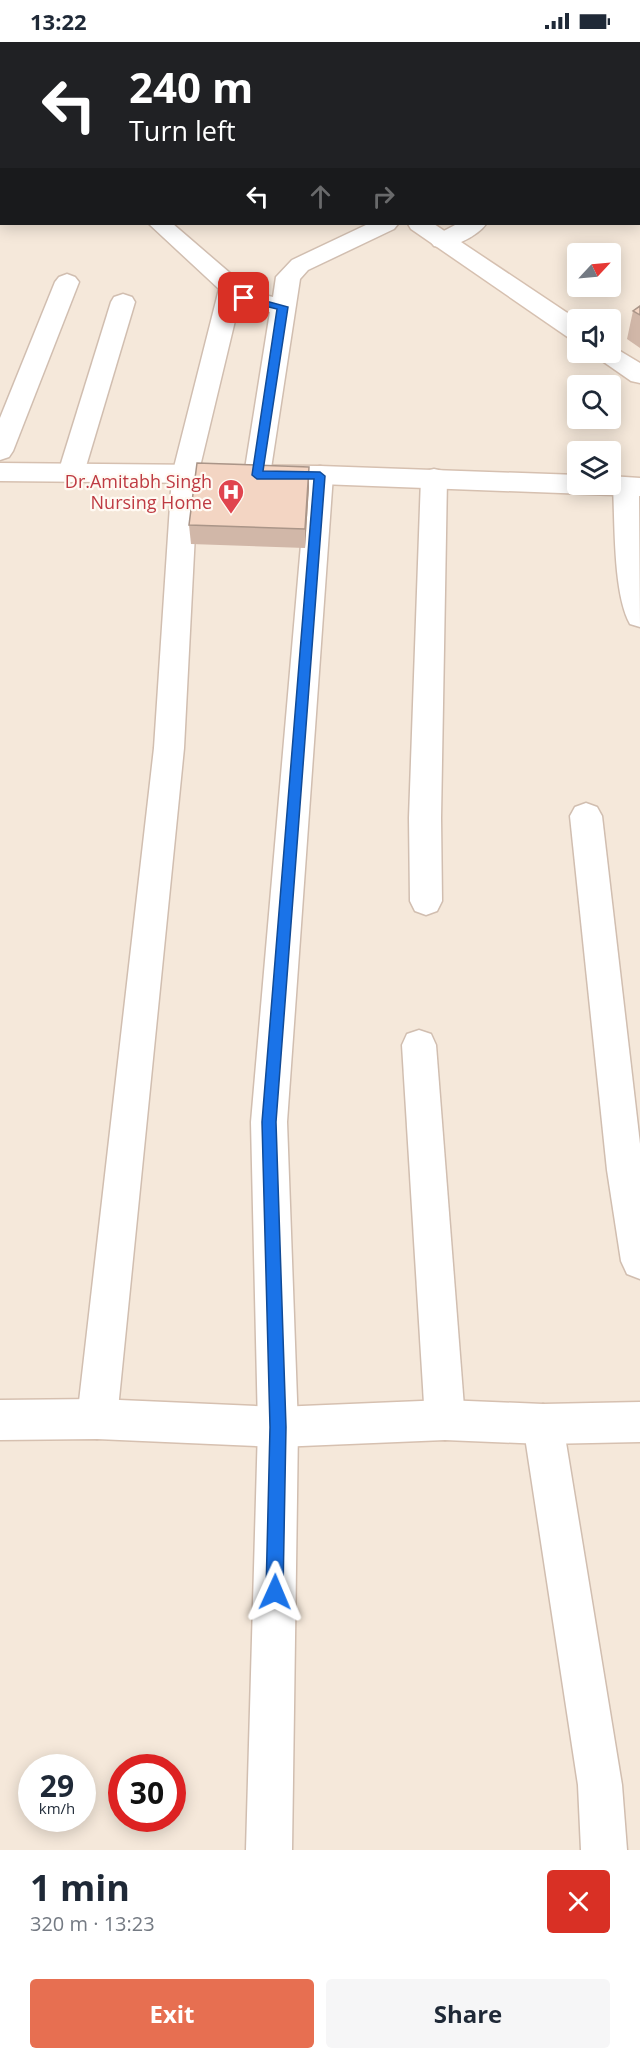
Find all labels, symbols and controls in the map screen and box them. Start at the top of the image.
text: 13:22 [30,6,87,36]
text: 240 m [129,58,253,115]
icon: left [30,66,108,144]
text: Turn left [129,112,236,149]
icon: left [241,180,274,213]
icon: ahead [304,180,337,213]
icon: right [367,180,400,213]
north arrow [567,243,621,297]
map controls [567,243,621,495]
pin [218,272,269,323]
icon: arrive [227,281,260,314]
button: sound [567,309,621,363]
button: search [567,375,621,429]
button: layers [567,441,621,495]
place label: Dr.Amitabh Singh Nursing Home [65,469,212,514]
hospital icon: Dr.Amitabh Singh Nursing Home [216,477,246,515]
position arrow [243,1560,307,1624]
speed limit sign: 30 [108,1754,186,1832]
text: 29 [40,1765,74,1806]
text: km/h [39,1798,75,1818]
text: 1 min [30,1863,130,1912]
button: close [547,1870,610,1933]
text: 320 m · 13:23 [30,1910,155,1937]
button: Exit [30,1979,314,2048]
button: Share [326,1979,610,2048]

